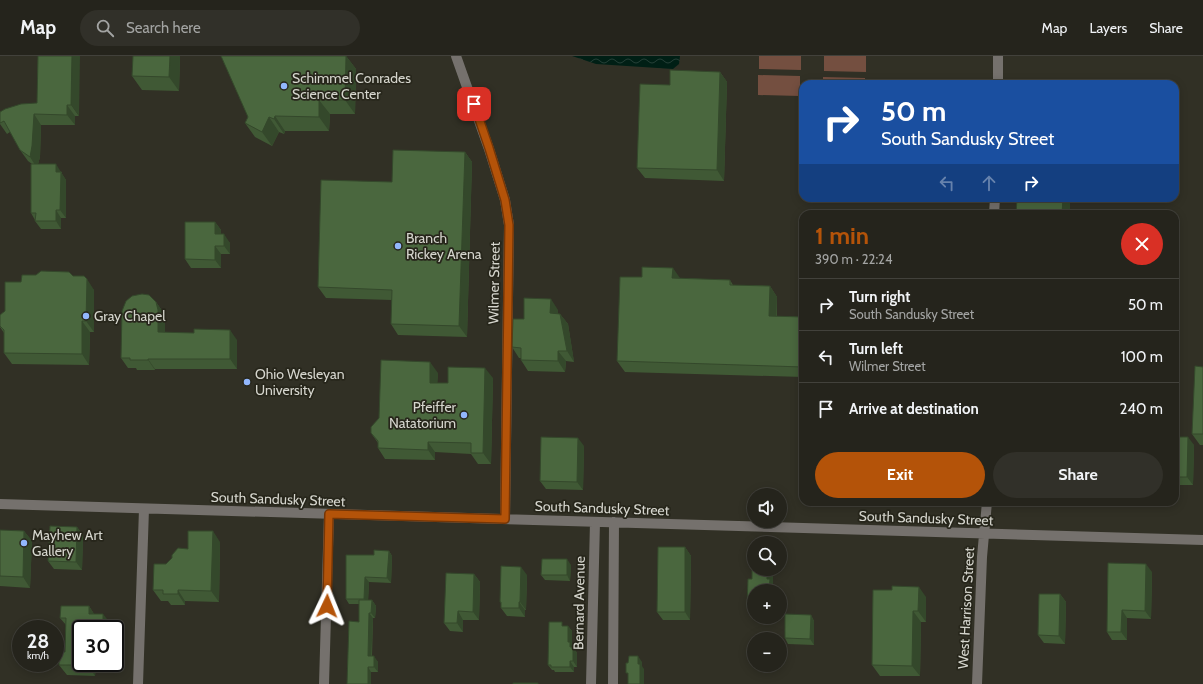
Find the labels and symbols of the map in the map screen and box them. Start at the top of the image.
place label: Schimmel Conrades Science Center [292,69,411,103]
marker: Schimmel Conrades Science Center [279,81,289,91]
pin [457,87,491,121]
place label: Branch Rickey Arena [406,229,482,263]
marker: Branch Rickey Arena [393,241,403,251]
street label: Wilmer Street [484,241,504,324]
place label: Gray Chapel [94,307,166,325]
marker: Gray Chapel [81,311,91,321]
place label: Ohio Wesleyan University [255,365,345,399]
marker: Ohio Wesleyan University [242,377,252,387]
place label: Pfeiffer Natatorium [389,398,457,432]
marker: Pfeiffer Natatorium [459,410,469,420]
street label: South Sandusky Street [210,488,346,510]
street label: South Sandusky Street [534,497,670,519]
street label: South Sandusky Street [858,507,994,529]
place label: Mayhew Art Gallery [32,526,103,560]
marker: Mayhew Art Gallery [19,538,29,548]
street label: West Harrison Street [954,546,978,670]
street label: Bernard Avenue [569,556,589,650]
position arrow [306,585,348,627]
speed limit sign: 30 [72,620,124,672]

